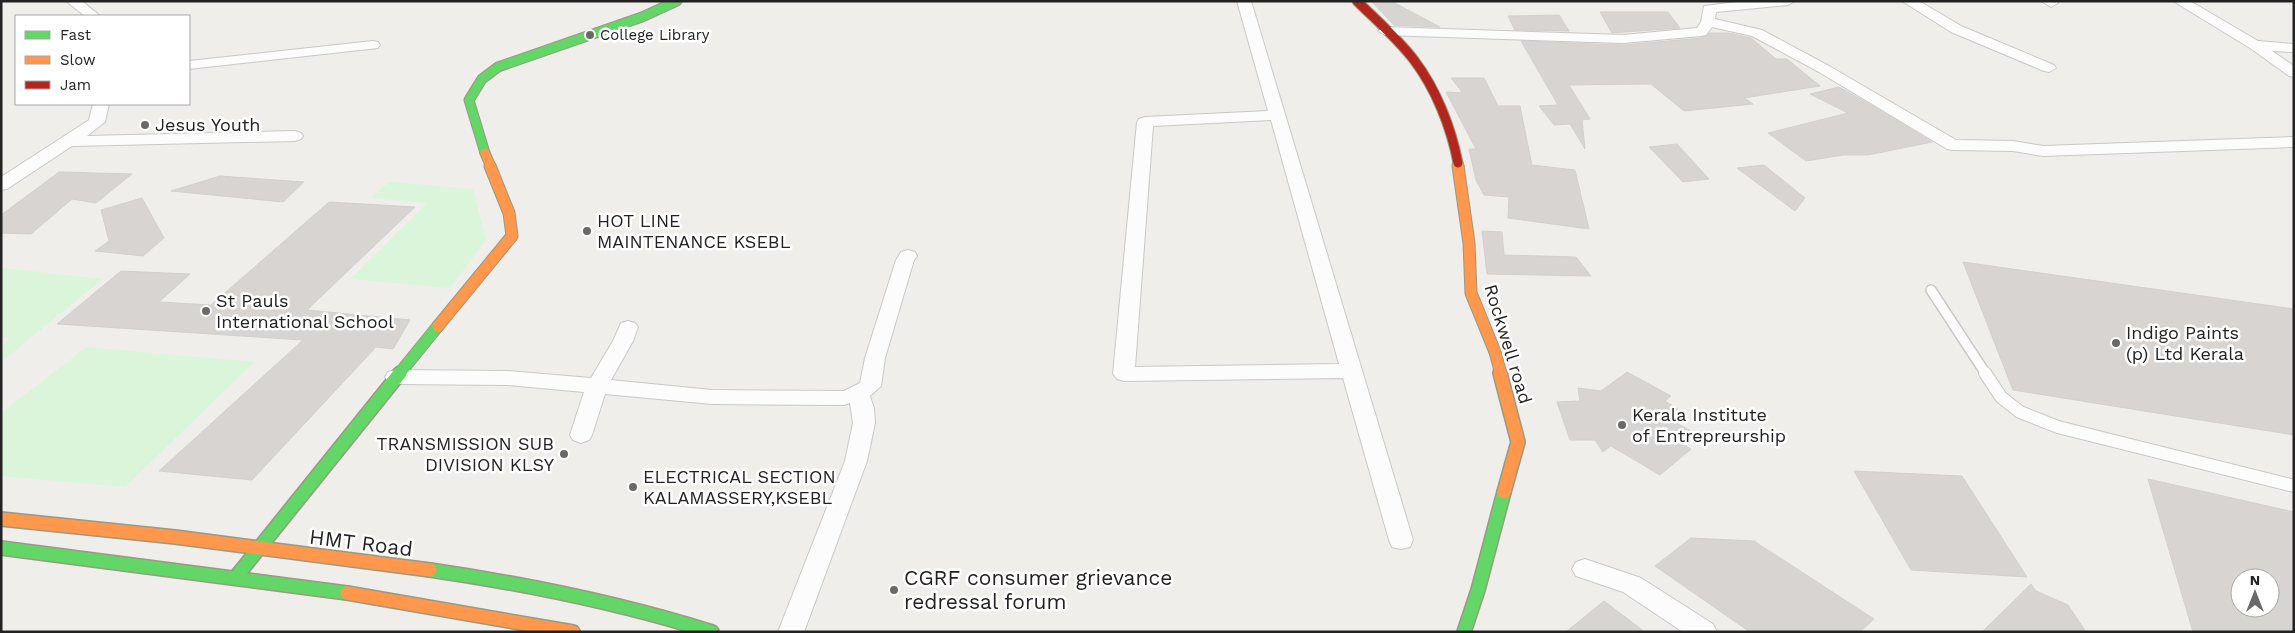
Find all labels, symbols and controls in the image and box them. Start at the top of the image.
legend [15,15,190,105]
text: Fast [60,26,92,44]
place label: College Library [600,26,710,44]
marker: College Library [584,29,596,41]
text: Slow [60,51,96,69]
text: Jam [60,76,91,94]
place label: Jesus Youth [155,114,260,135]
marker: Jesus Youth [139,119,151,131]
place label: HOT LINE MAINTENANCE KSEBL [597,210,791,252]
marker: HOT LINE MAINTENANCE KSEBL [581,225,593,237]
street label: Rockwell road [1480,282,1537,406]
place label: St Pauls International School [216,290,394,332]
marker: St Pauls International School [200,305,212,317]
place label: Indigo Paints (p) Ltd Kerala [2126,322,2244,364]
marker: Indigo Paints (p) Ltd Kerala [2110,337,2122,349]
place label: Kerala Institute of Entrepreurship [1632,404,1786,446]
marker: Kerala Institute of Entrepreurship [1616,419,1628,431]
place label: TRANSMISSION SUB DIVISION KLSY [377,433,555,475]
marker: TRANSMISSION SUB DIVISION KLSY [558,448,570,460]
place label: ELECTRICAL SECTION KALAMASSERY,KSEBL [643,466,836,508]
marker: ELECTRICAL SECTION KALAMASSERY,KSEBL [627,481,639,493]
street label: HMT Road [308,524,414,561]
place label: CGRF consumer grievance redressal forum [904,565,1172,614]
north arrow [2230,568,2280,618]
text: N [2250,572,2260,588]
marker: CGRF consumer grievance redressal forum [888,584,900,596]

